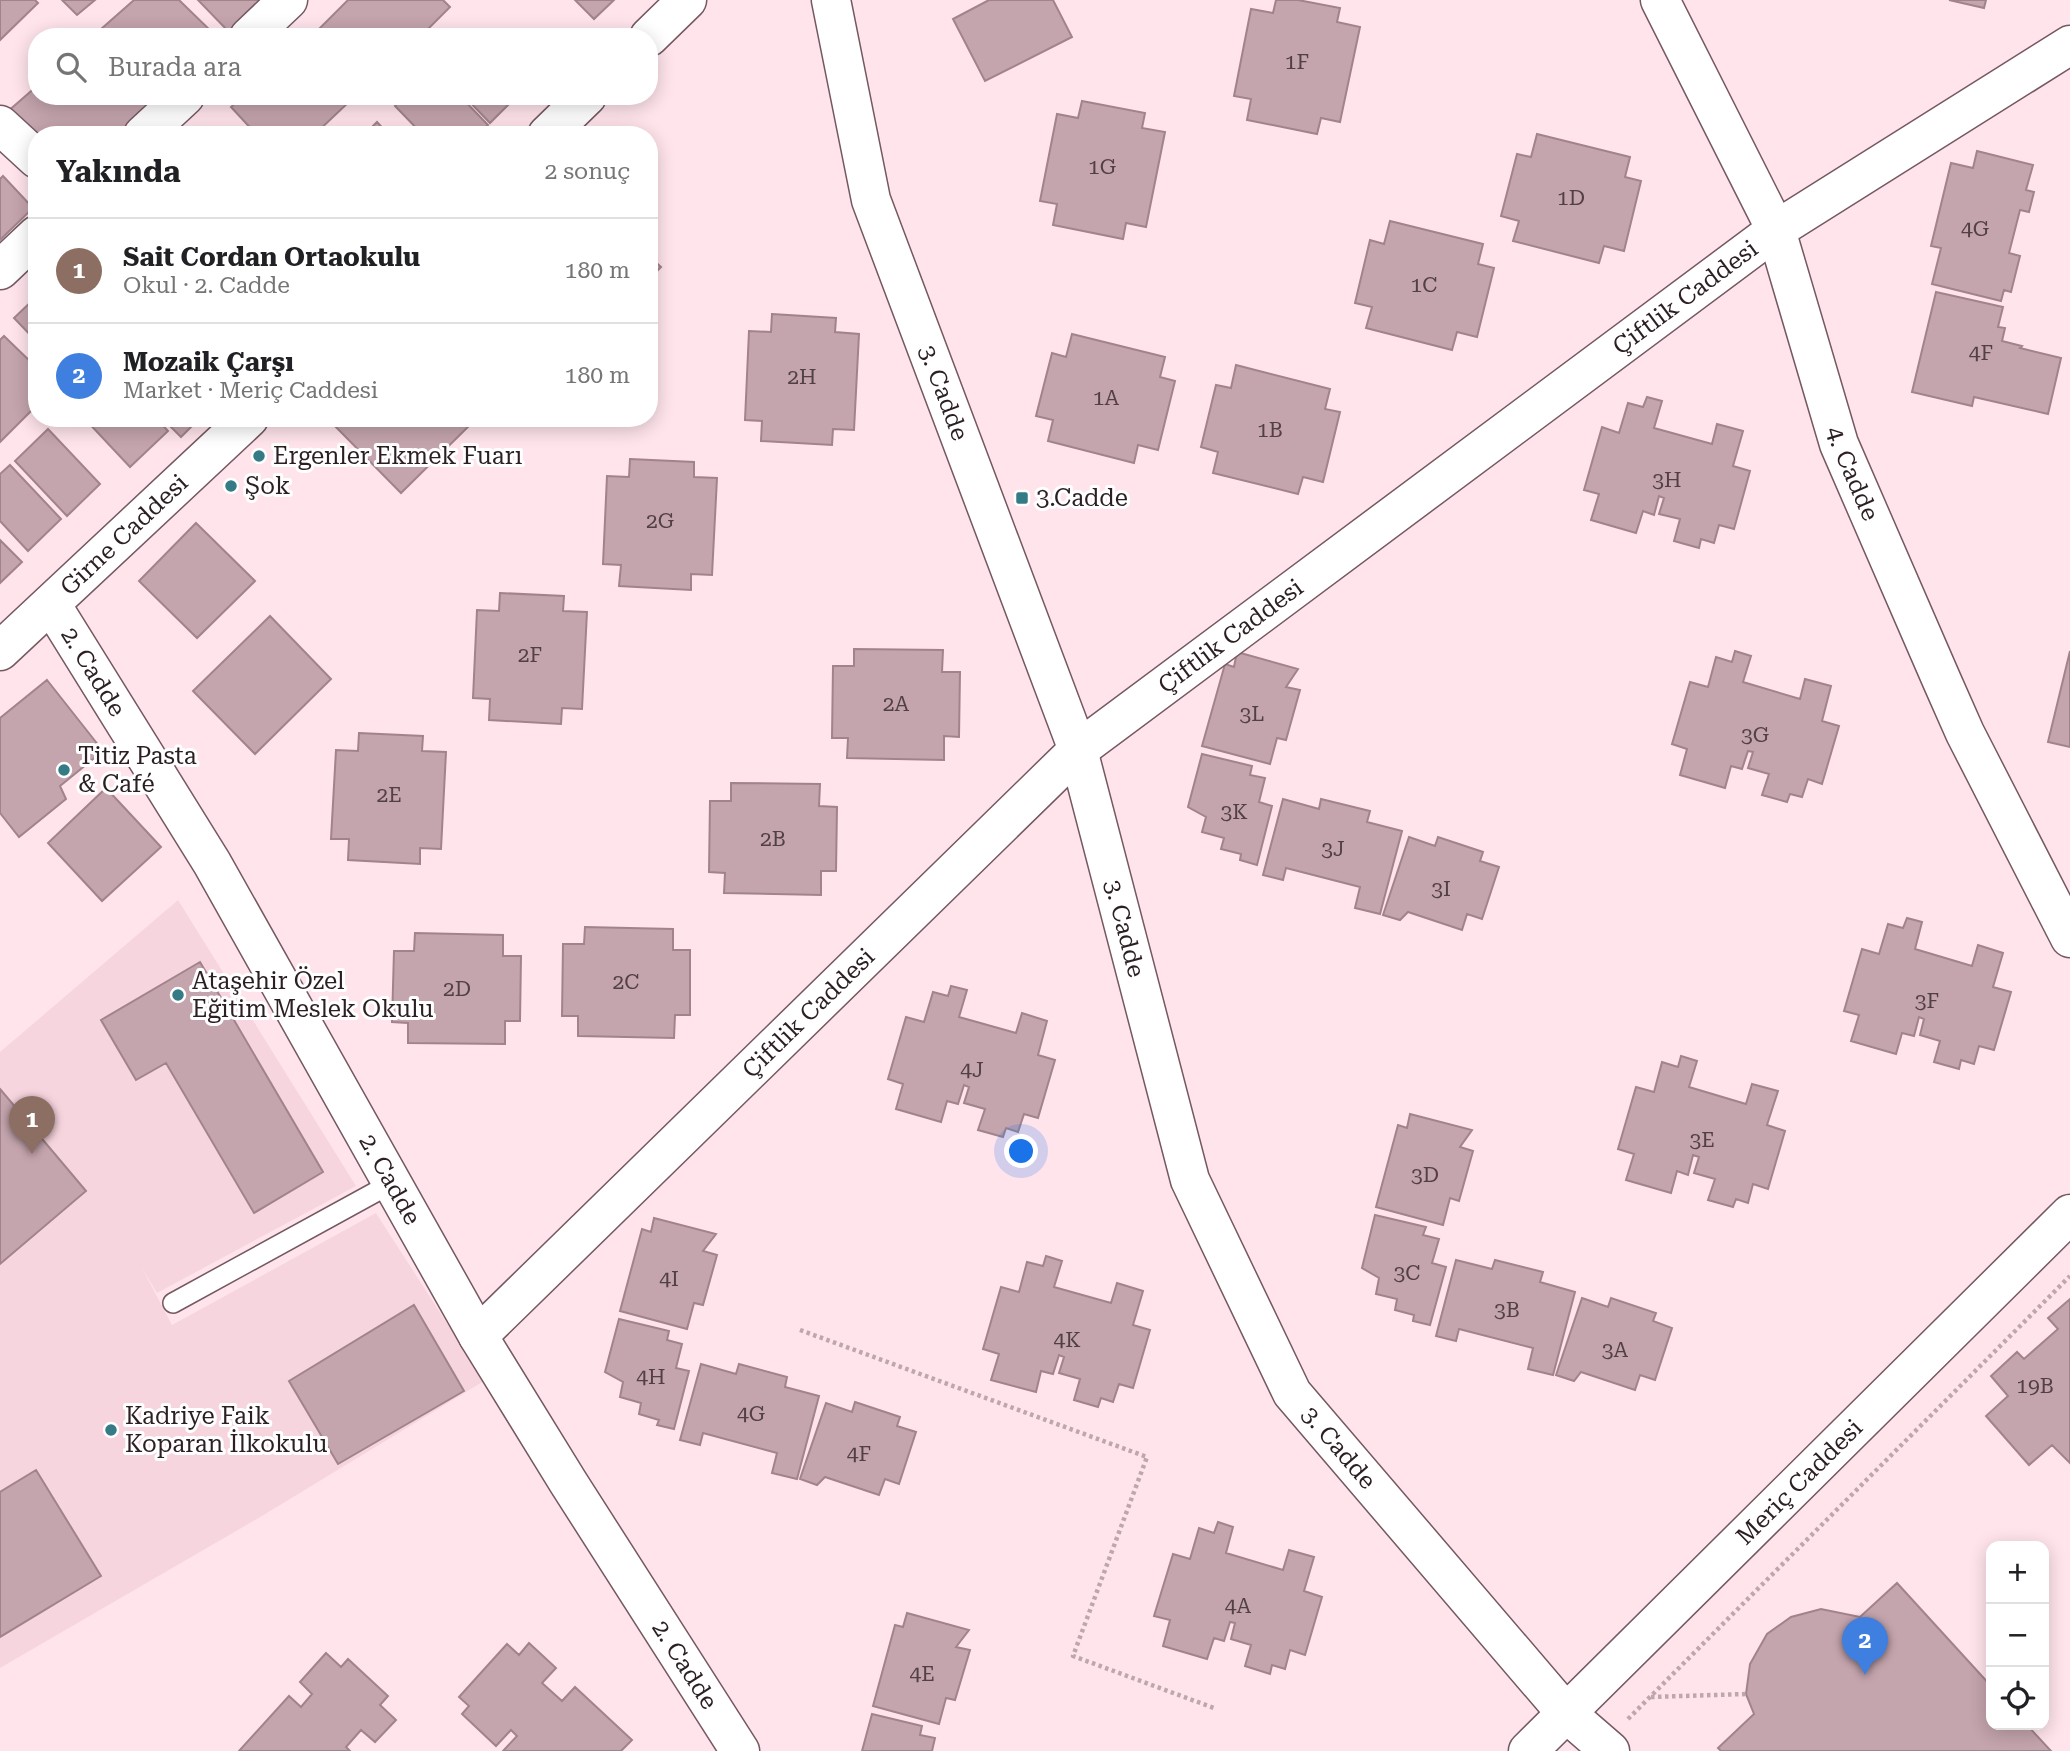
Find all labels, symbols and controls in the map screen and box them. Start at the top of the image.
search box [28,28,658,105]
icon: search [52,48,90,86]
house number: 1F [1285,50,1309,74]
text: Burada ara [108,52,242,82]
text: Yakında [56,154,181,189]
house number: 1G [1088,155,1116,179]
text: 2 sonuç [545,158,630,185]
house number: 1D [1557,186,1585,210]
house number: 4G [1961,217,1989,241]
street label: Çiftlik Caddesi [1607,234,1763,361]
text: Sait Cordan Ortaokulu [123,242,420,272]
text: 1 [73,257,85,284]
text: 180 m [565,257,630,284]
text: Okul · 2. Cadde [123,272,290,299]
house number: 1C [1411,273,1437,297]
street label: 3. Cadde [913,341,974,444]
house number: 4F [1969,341,1993,365]
text: Mozaik Çarşı [123,347,294,377]
text: 2 [73,362,85,389]
text: 180 m [565,362,630,389]
house number: 2H [787,365,817,389]
text: Market · Meriç Caddesi [123,377,378,404]
house number: 1A [1093,386,1120,410]
house number: 1B [1257,418,1283,442]
street label: 4. Cadde [1821,423,1885,525]
place label: Ergenler Ekmek Fuarı [273,442,523,470]
marker: Ergenler Ekmek Fuarı [251,448,267,464]
street label: Girne Caddesi [55,468,194,601]
house number: 3H [1652,468,1682,492]
place label: Şok [245,472,290,500]
marker: Şok [223,478,239,494]
place label: 3.Cadde [1036,484,1128,512]
marker: 3.Cadde [1014,490,1030,506]
house number: 2G [646,509,674,533]
street label: Çiftlik Caddesi [1153,573,1309,699]
street label: 2. Cadde [55,622,131,722]
house number: 2F [518,643,542,667]
house number: 2A [883,692,910,716]
house number: 3L [1240,702,1264,726]
house number: 3G [1741,723,1769,747]
place label: Titiz Pasta & Café [78,742,197,798]
marker: Titiz Pasta & Café [56,762,72,778]
house number: 2E [376,783,402,807]
house number: 3K [1220,800,1248,824]
house number: 2B [760,827,786,851]
house number: 3J [1321,837,1345,861]
street label: 3. Cadde [1098,877,1151,980]
house number: 3I [1431,877,1451,901]
street label: Çiftlik Caddesi [737,942,881,1084]
place label: Ataşehir Özel Eğitim Meslek Okulu [192,966,434,1023]
house number: 2C [613,970,639,994]
house number: 2D [443,977,471,1001]
marker: Ataşehir Özel Eğitim Meslek Okulu [170,987,186,1003]
house number: 3F [1915,989,1939,1013]
house number: 4J [960,1058,984,1082]
pin: 1 [9,1096,55,1154]
house number: 3E [1689,1128,1715,1152]
street label: 2. Cadde [353,1129,427,1230]
your location [1004,1134,1038,1168]
house number: 3D [1411,1163,1439,1187]
house number: 3C [1394,1261,1420,1285]
house number: 4I [659,1267,679,1291]
house number: 3B [1494,1298,1520,1322]
house number: 4K [1053,1328,1081,1352]
house number: 3A [1602,1338,1629,1362]
house number: 4H [636,1365,666,1389]
house number: 19B [2016,1374,2054,1398]
street label: 3. Cadde [1296,1401,1382,1495]
place label: Kadriye Faik Koparan İlkokulu [125,1402,327,1458]
house number: 4G [737,1402,765,1426]
street label: Meriç Caddesi [1731,1414,1868,1550]
marker: Kadriye Faik Koparan İlkokulu [103,1422,119,1438]
house number: 4F [847,1442,871,1466]
map controls [1986,1541,2049,1730]
button: + [1986,1541,2049,1604]
house number: 4A [1225,1594,1252,1618]
button: − [1986,1604,2049,1667]
street label: 2. Cadde [646,1615,723,1714]
pin: 2 [1842,1617,1888,1675]
house number: 4E [909,1662,935,1686]
button: locate [1986,1667,2049,1730]

